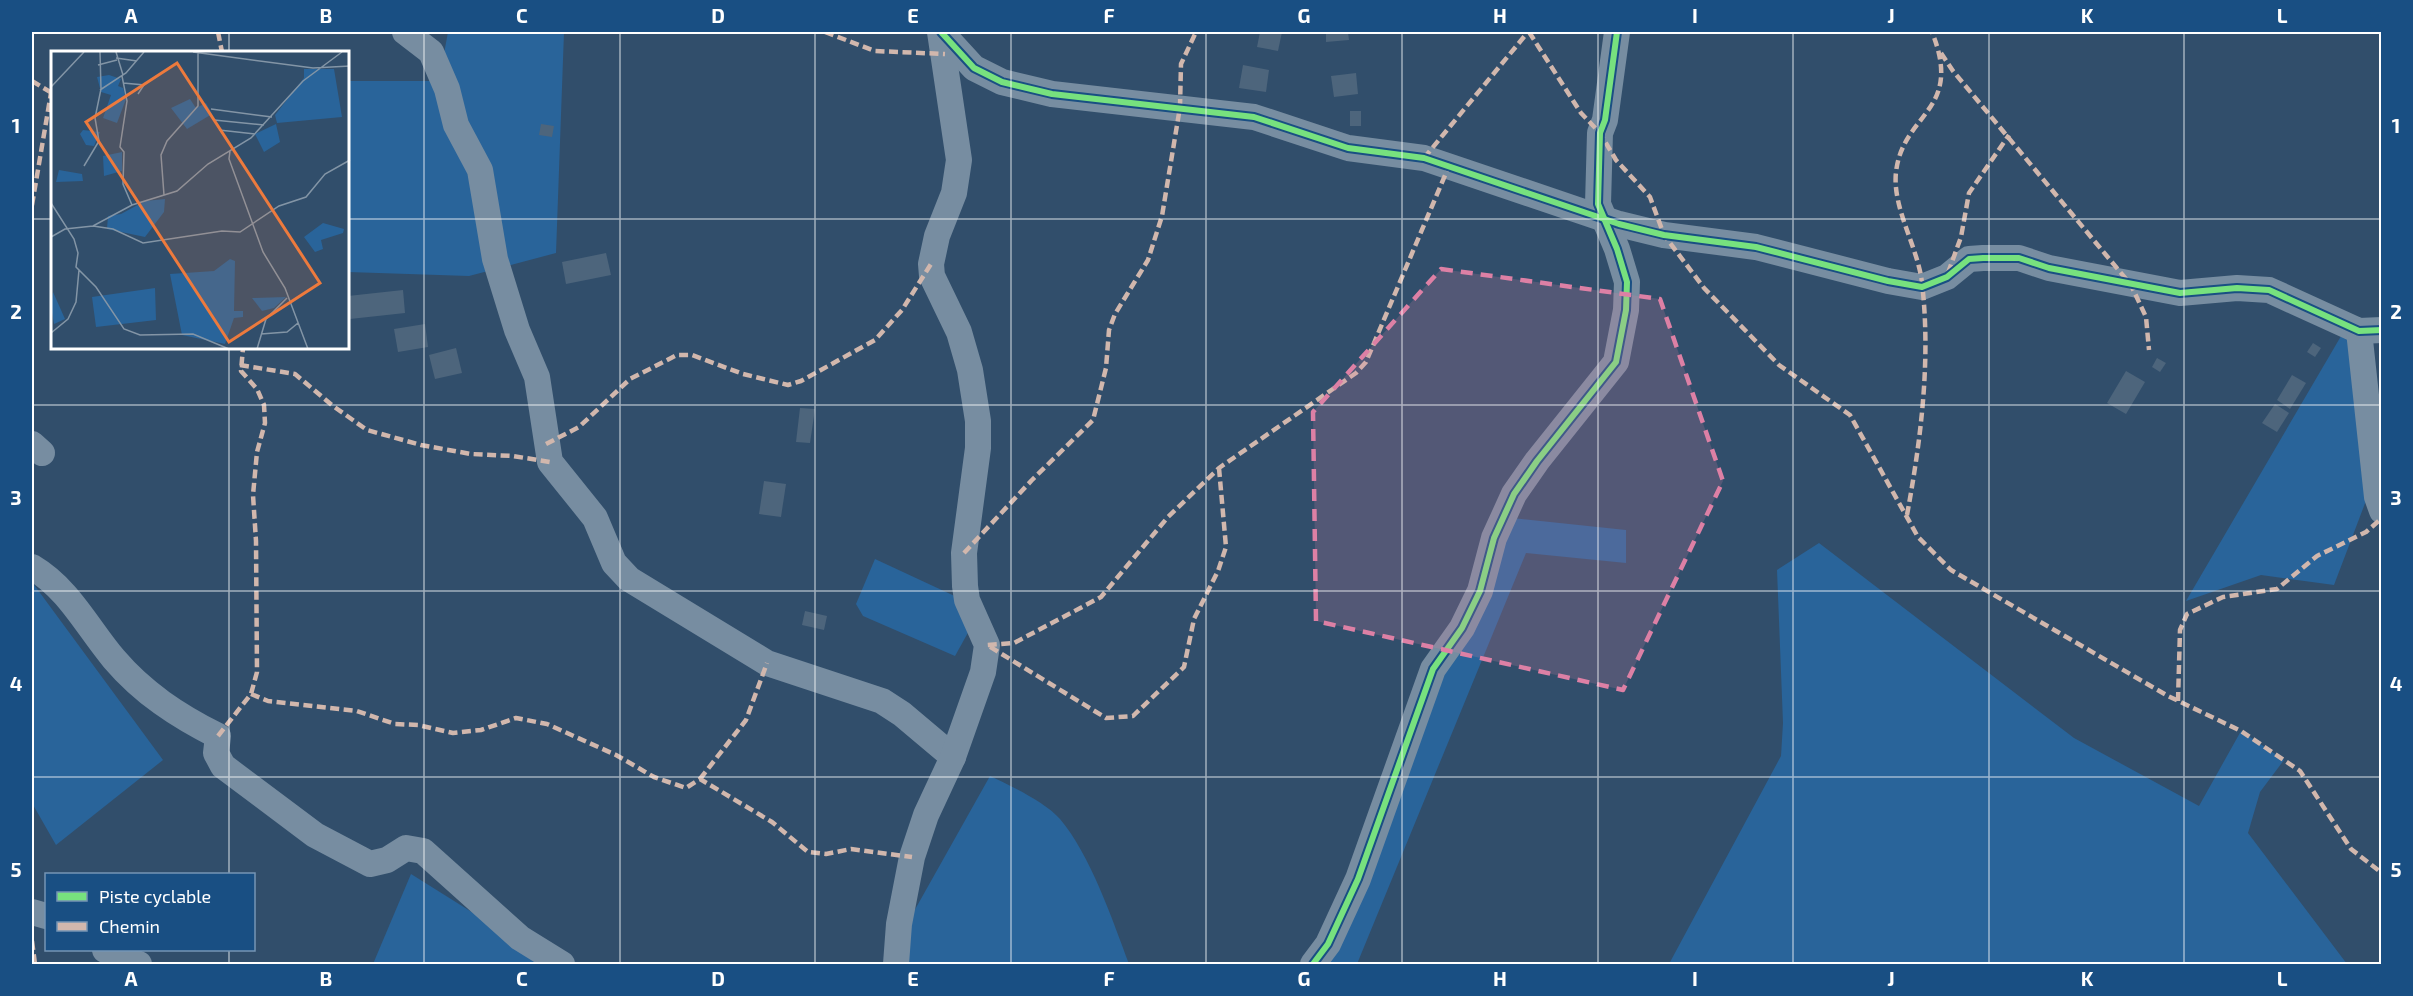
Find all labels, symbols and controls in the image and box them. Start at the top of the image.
text: A [124,3,138,27]
text: B [320,3,332,27]
text: C [516,3,528,27]
text: D [711,3,725,27]
text: E [907,3,919,27]
text: F [1103,3,1115,27]
text: G [1298,3,1310,27]
text: H [1493,3,1507,27]
text: I [1692,3,1698,27]
text: J [1887,3,1895,27]
text: K [2081,3,2094,27]
text: L [2277,3,2288,27]
inset map [51,51,350,350]
text: 1 [12,113,20,137]
text: 1 [2392,113,2400,137]
text: 2 [10,299,22,323]
text: 2 [2390,299,2402,323]
text: 3 [10,485,22,509]
text: 3 [2390,485,2402,509]
text: 4 [10,671,23,695]
text: 4 [2390,671,2403,695]
text: 5 [10,857,22,881]
text: 5 [2390,857,2402,881]
legend [45,873,255,951]
text: Piste cyclable [99,885,211,907]
text: Chemin [99,915,160,937]
text: A [124,966,138,990]
text: B [320,966,332,990]
text: C [516,966,528,990]
text: D [711,966,725,990]
text: E [907,966,919,990]
text: F [1103,966,1115,990]
text: G [1298,966,1310,990]
text: H [1493,966,1507,990]
text: I [1692,966,1698,990]
text: J [1887,966,1895,990]
text: K [2081,966,2094,990]
text: L [2277,966,2288,990]

